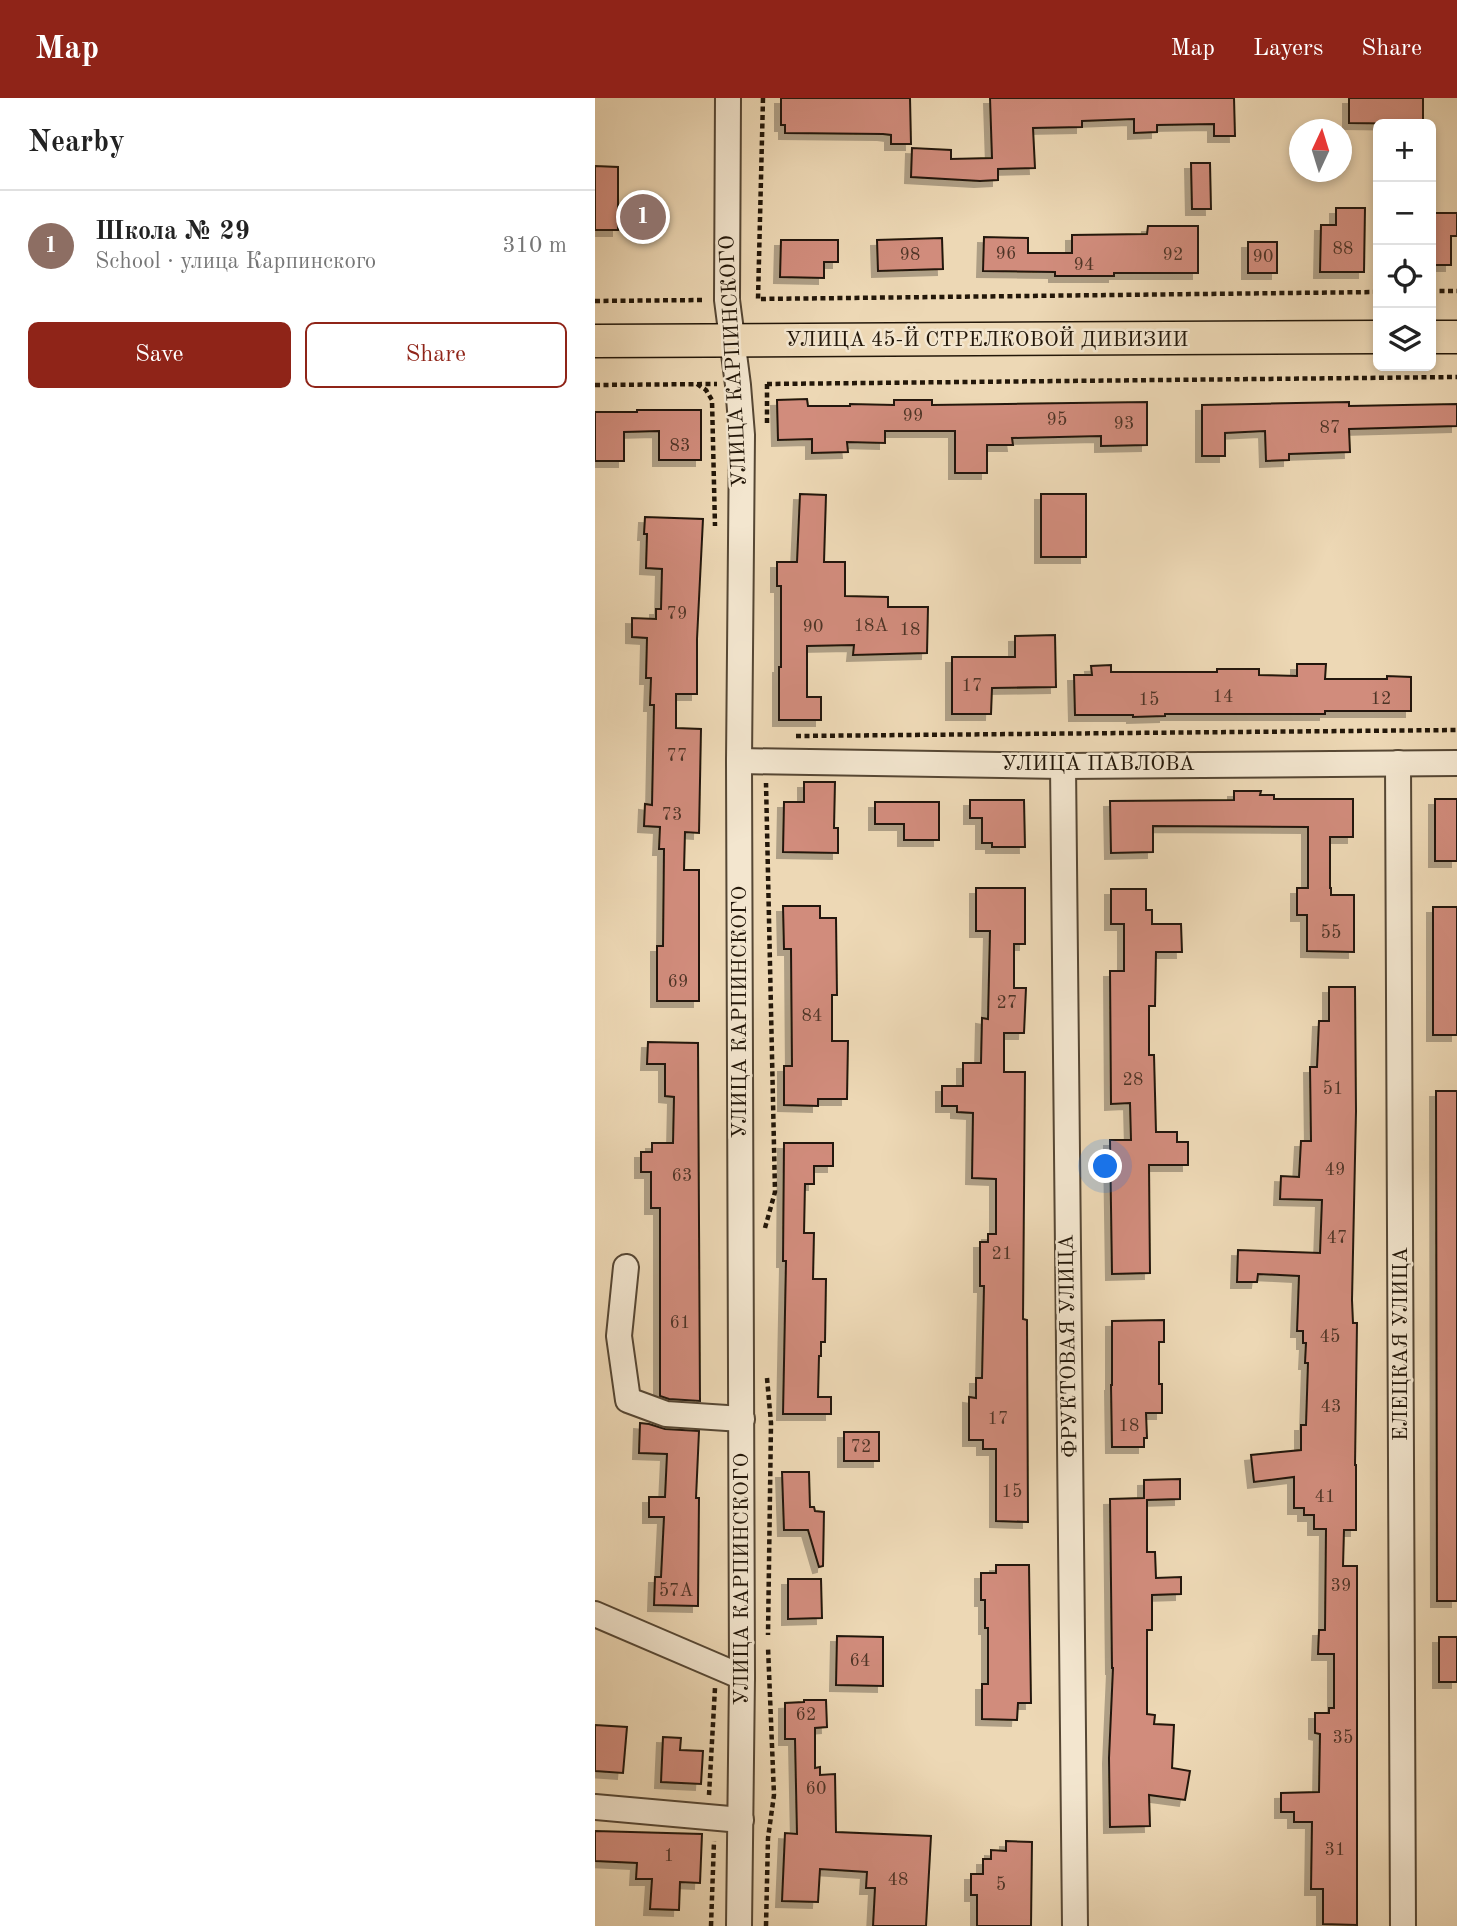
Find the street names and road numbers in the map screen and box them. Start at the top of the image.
street label: УЛИЦА КАРПИНСКОГО [717,234,751,488]
street label: УЛИЦА 45-Й СТРЕЛКОВОЙ ДИВИЗИИ [786,325,1189,351]
street label: УЛИЦА ПАВЛОВА [1001,754,1195,775]
street label: УЛИЦА КАРПИНСКОГО [730,886,751,1138]
street label: ФРУКТОВАЯ УЛИЦА [1057,1234,1081,1458]
street label: ЕЛЕЦКАЯ УЛИЦА [1391,1247,1412,1441]
street label: УЛИЦА КАРПИНСКОГО [732,1453,753,1705]

